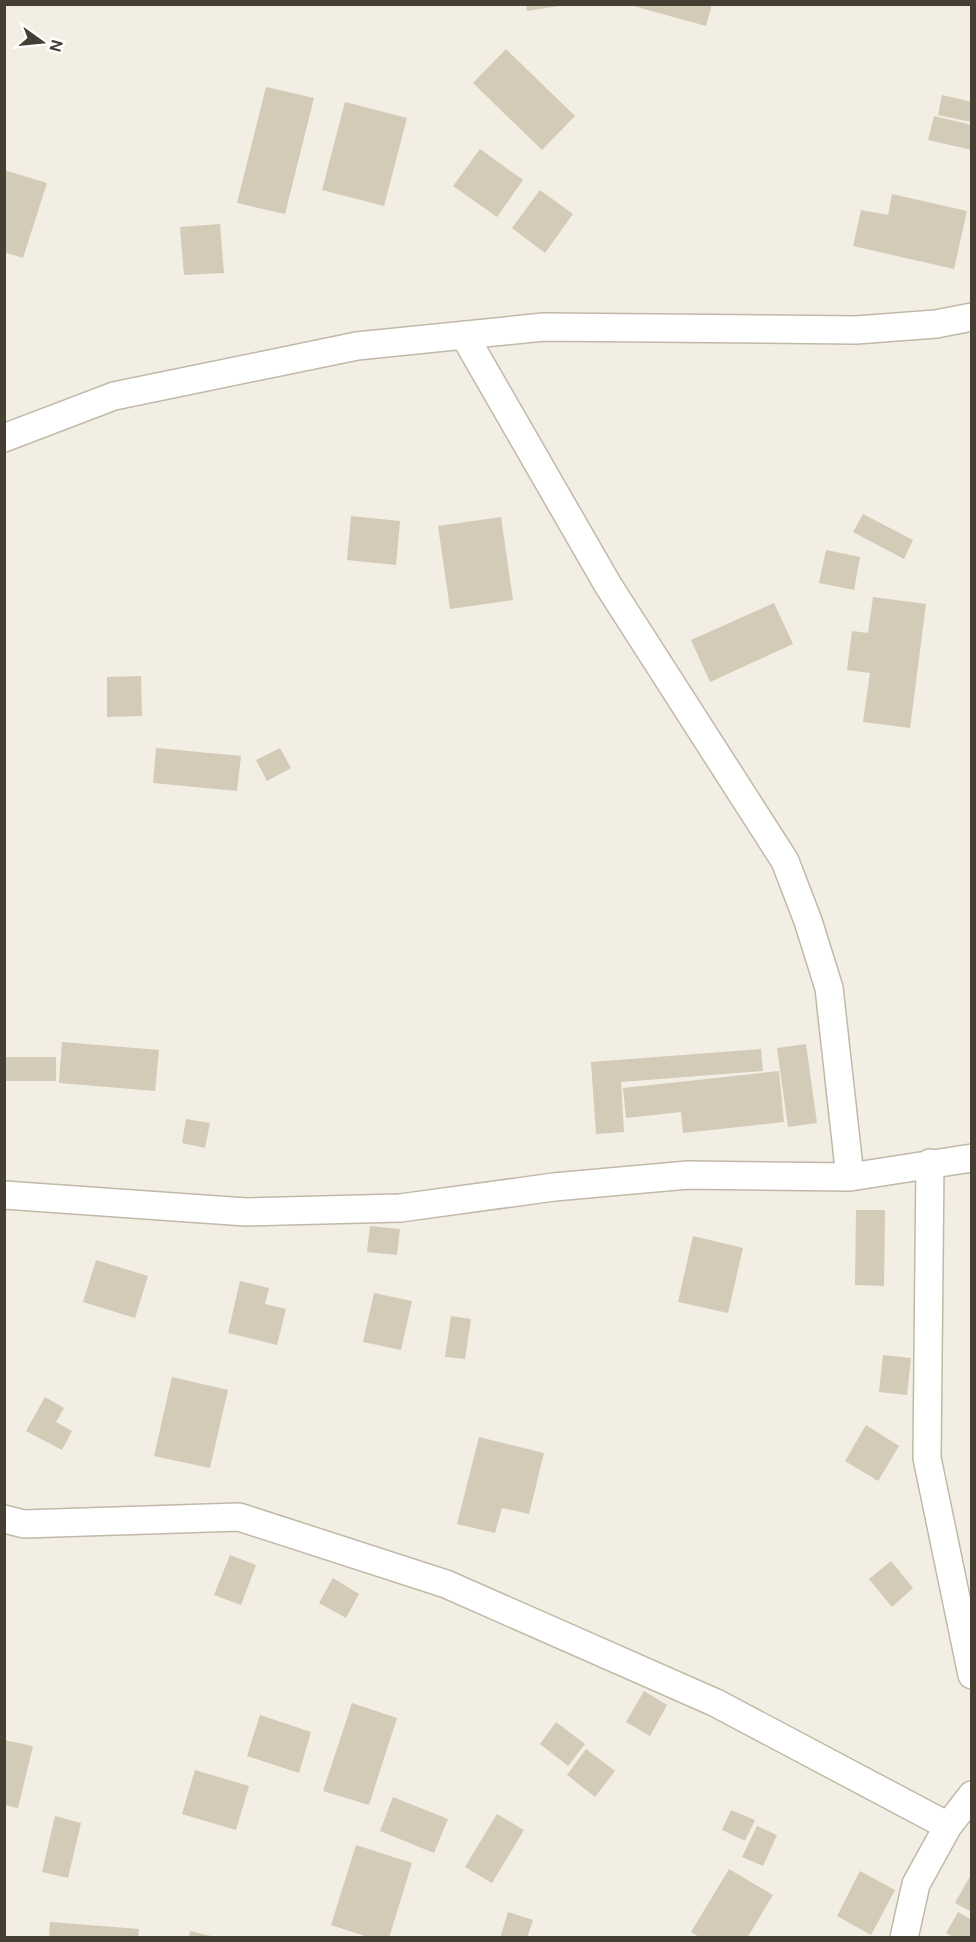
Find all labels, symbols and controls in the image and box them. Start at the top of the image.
north arrow [12,12,72,72]
text: N [44,37,68,54]

